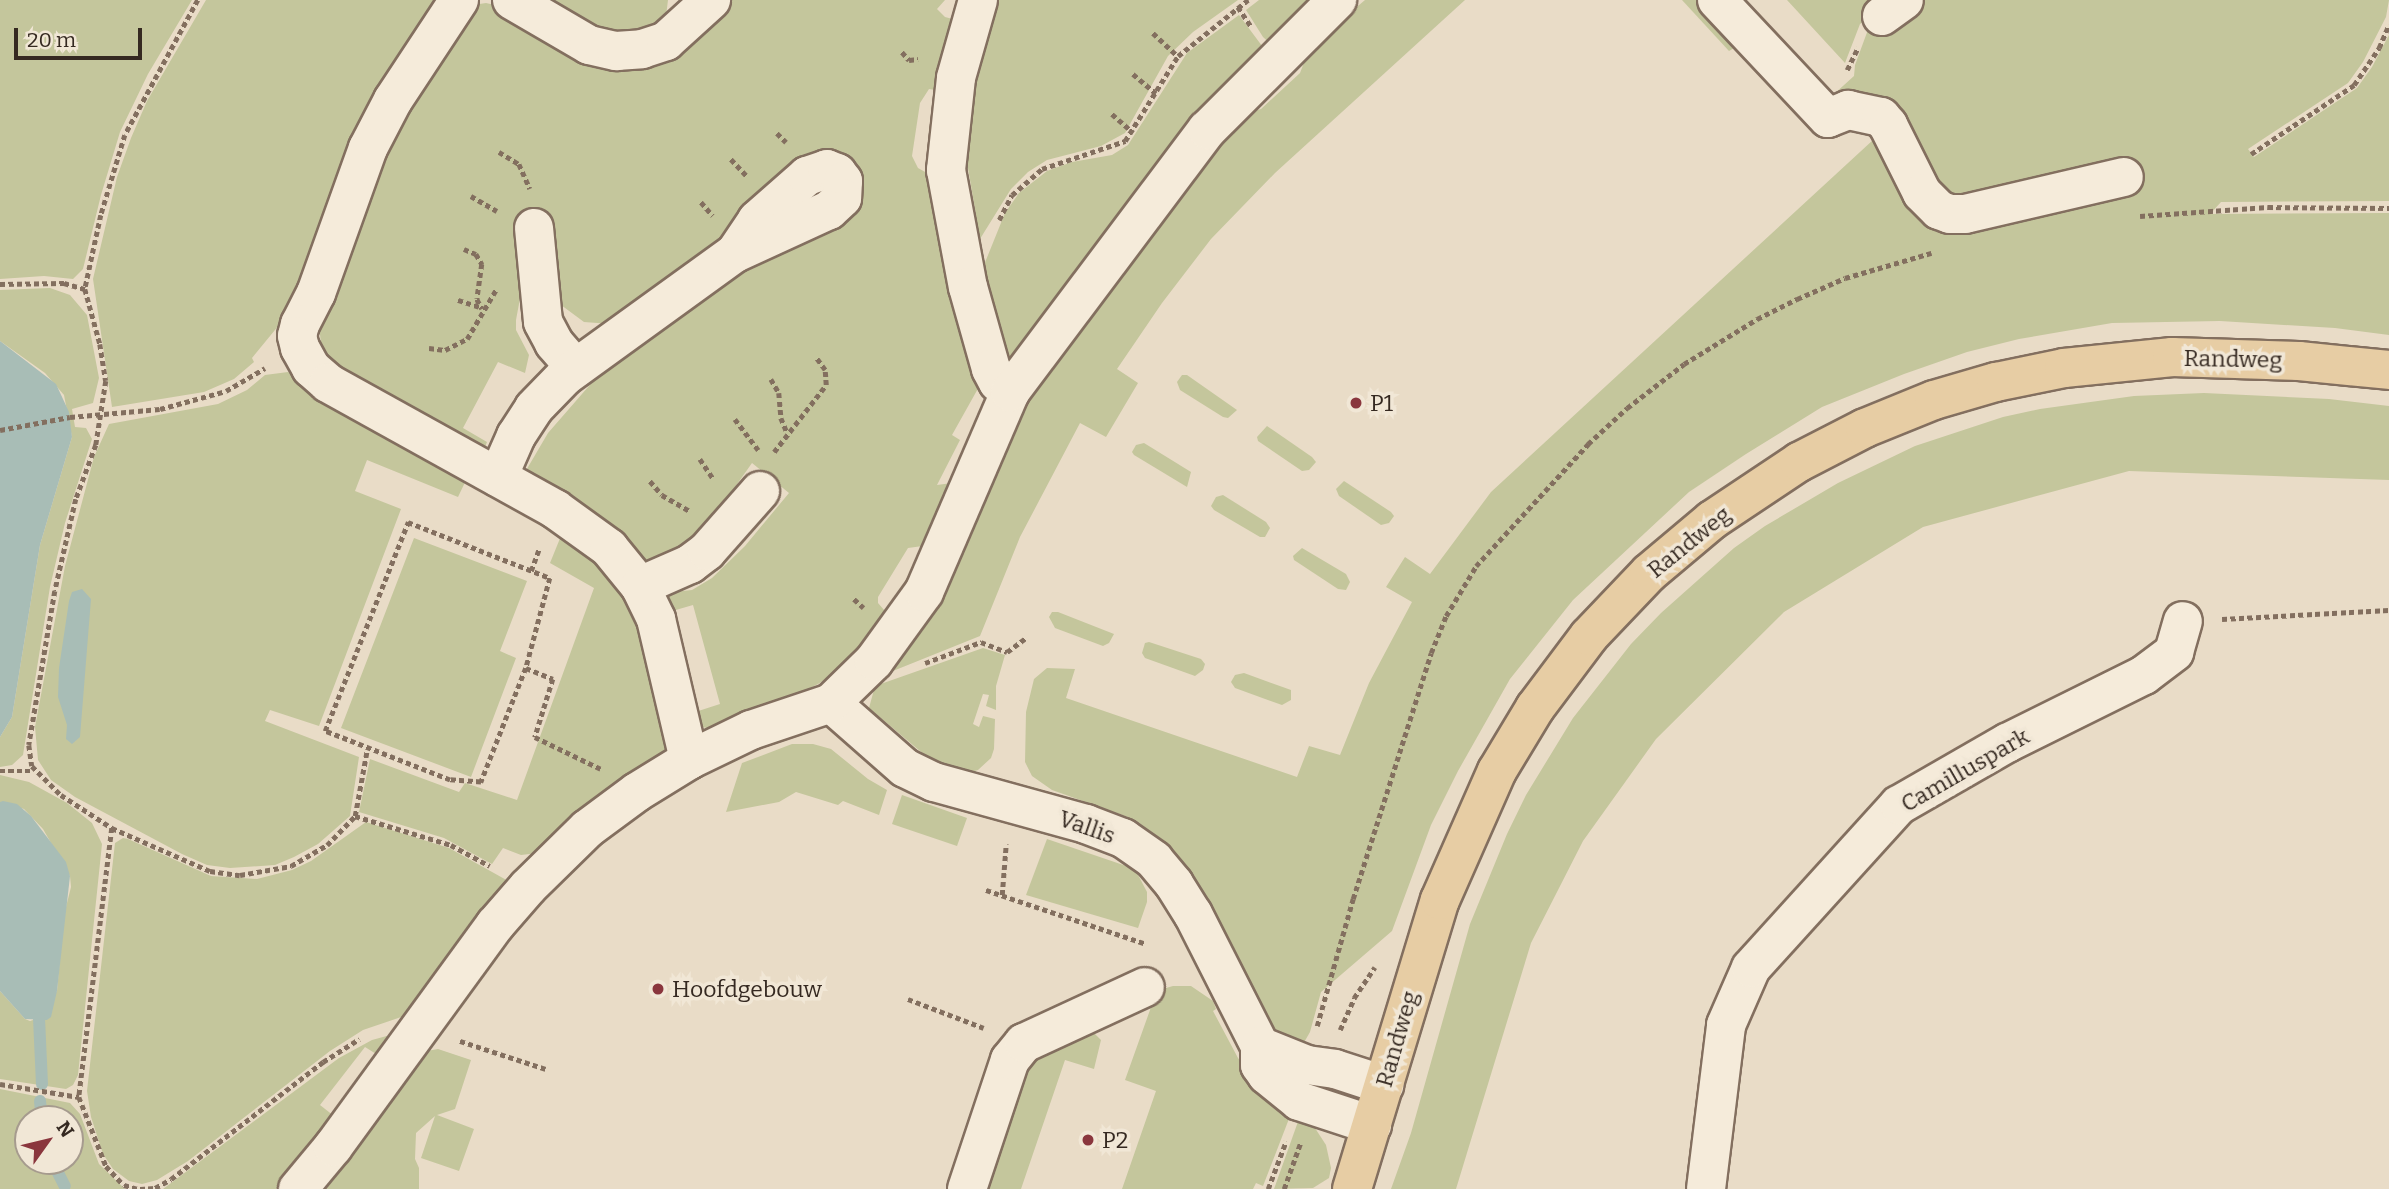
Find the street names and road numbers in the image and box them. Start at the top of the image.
street label: Randweg [2184,344,2282,374]
street label: Randweg [1642,500,1736,584]
street label: Camilluspark [1896,722,2034,818]
street label: Vallis [1055,805,1119,849]
street label: Randweg [1370,988,1424,1090]

